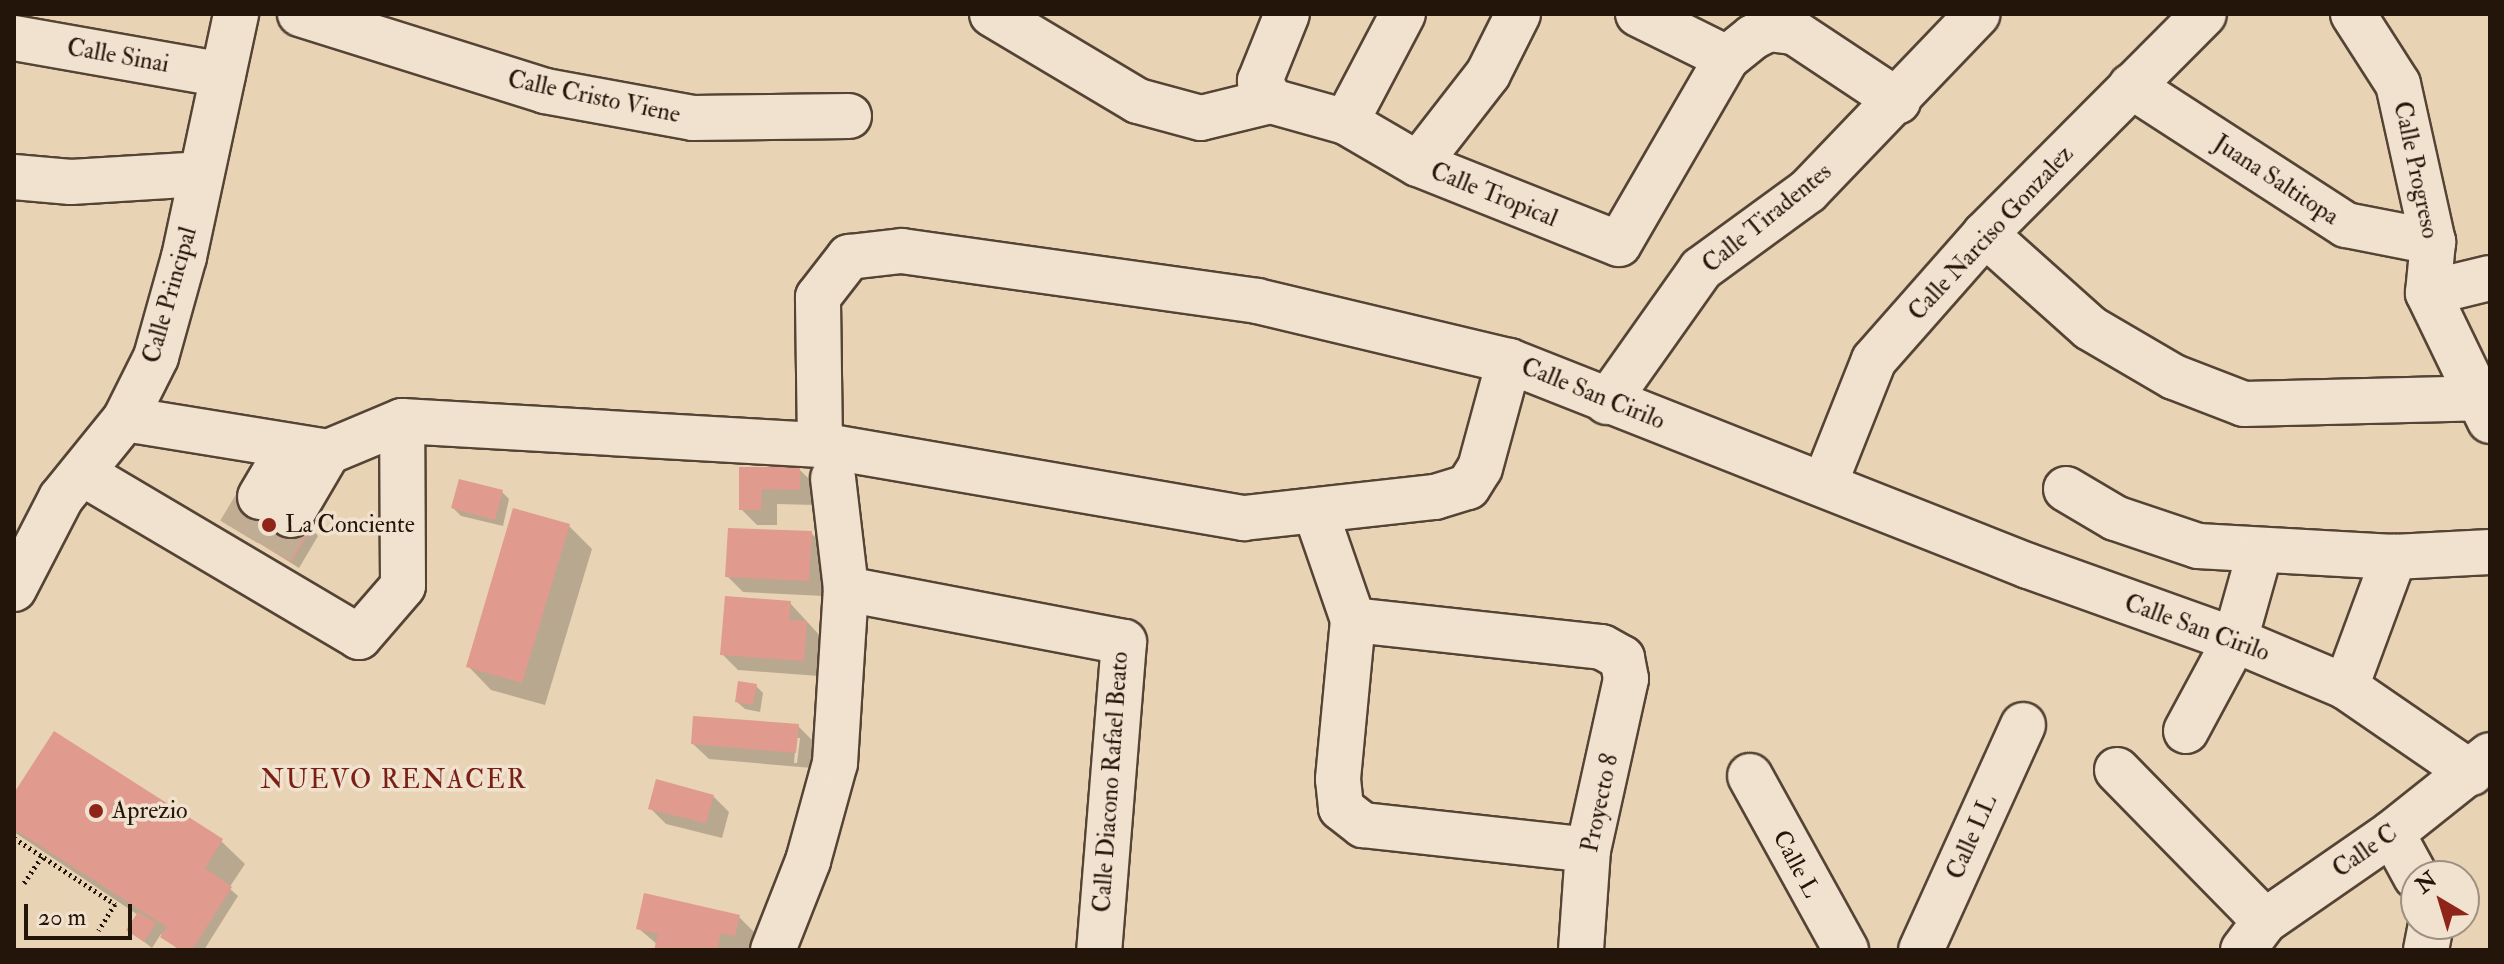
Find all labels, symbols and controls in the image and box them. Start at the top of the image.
street label: Calle Sinai [65,33,171,79]
street label: Calle Cristo Viene [505,65,683,129]
street label: Calle Progreso [2387,99,2445,241]
street label: Juana Saltitopa [2208,129,2344,231]
street label: Calle Narciso Gonzalez [1903,140,2079,326]
street label: Calle Tropical [1426,157,1562,233]
street label: Calle Tiradentes [1697,157,1837,279]
street label: Calle Principal [137,224,203,366]
street label: Calle San Cirilo [1517,352,1669,436]
place label: La Conciente [285,511,415,539]
marker: La Conciente [260,516,278,534]
street label: Calle San Cirilo [2121,588,2273,668]
street label: Calle Diacono Rafael Beato [1088,651,1134,913]
street label: Proyecto 8 [1576,751,1624,855]
district label: NUEVO RENACER [261,765,527,797]
street label: Calle LL [1941,790,2003,884]
place label: Aprezio [112,797,188,825]
marker: Aprezio [87,802,105,820]
street label: Calle C [2327,818,2403,884]
street label: Calle L [1766,825,1826,903]
north arrow [2400,860,2480,940]
text: N [2410,866,2443,900]
scale bar [28,888,136,938]
text: 20 m [38,902,86,933]

